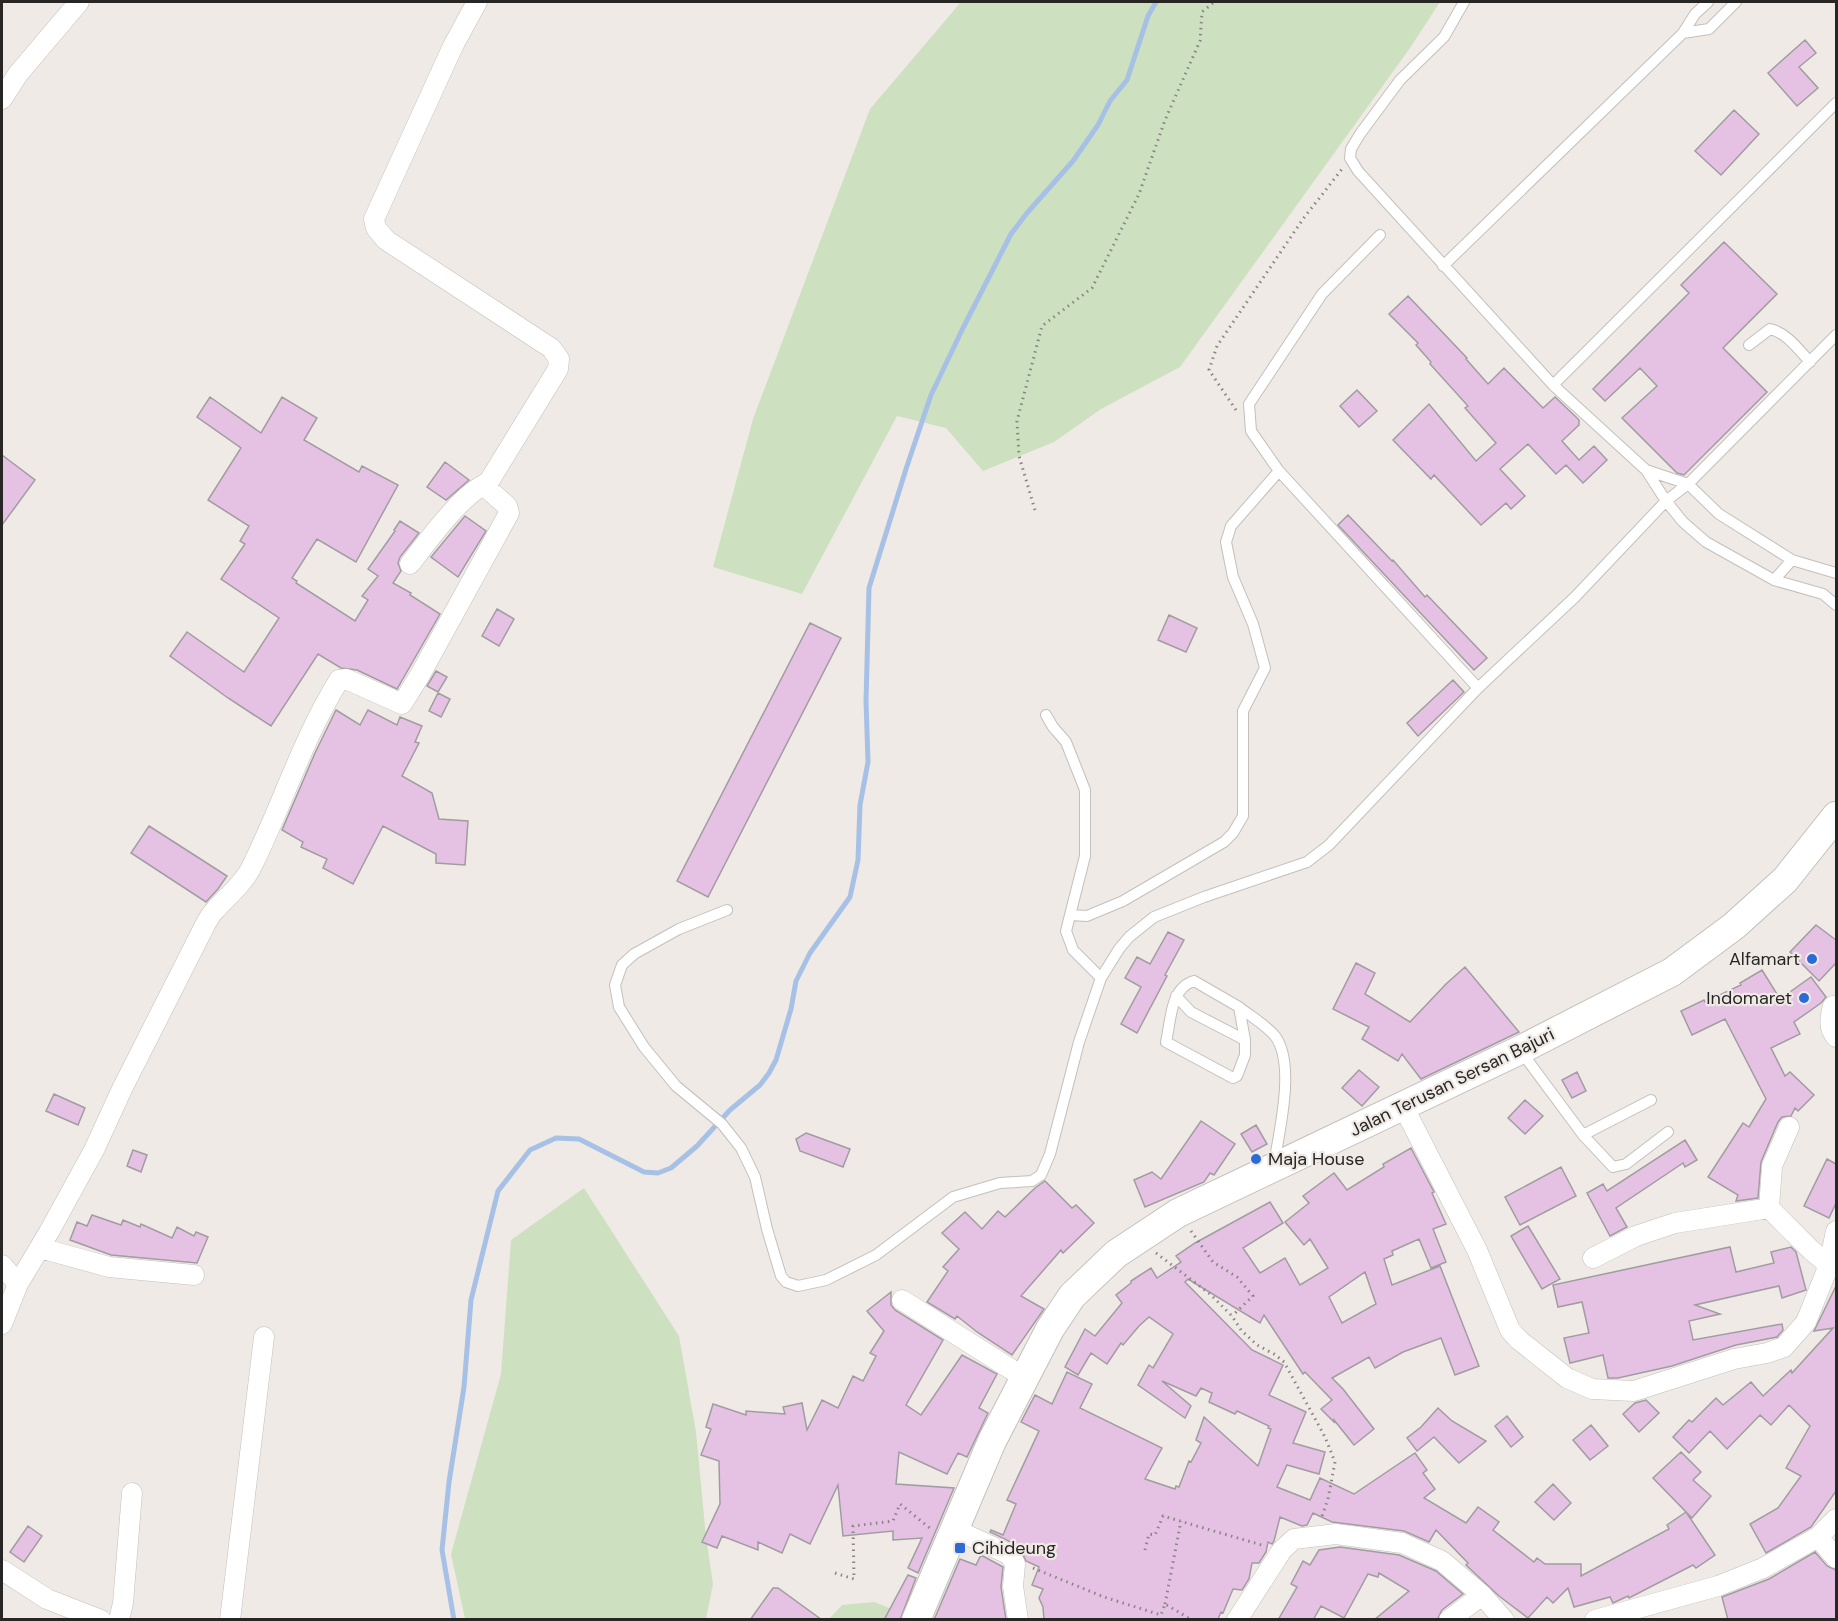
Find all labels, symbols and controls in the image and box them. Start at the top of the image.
place label: Alfamart [1729,947,1800,971]
marker: Alfamart [1805,952,1819,966]
place label: Indomaret [1706,986,1792,1010]
marker: Indomaret [1797,991,1811,1005]
street label: Jalan Terusan Sersan Bajuri [1346,1022,1558,1142]
place label: Maja House [1268,1147,1364,1171]
marker: Maja House [1249,1152,1263,1166]
place label: Cihideung [972,1536,1056,1560]
marker: Cihideung [953,1541,967,1555]

